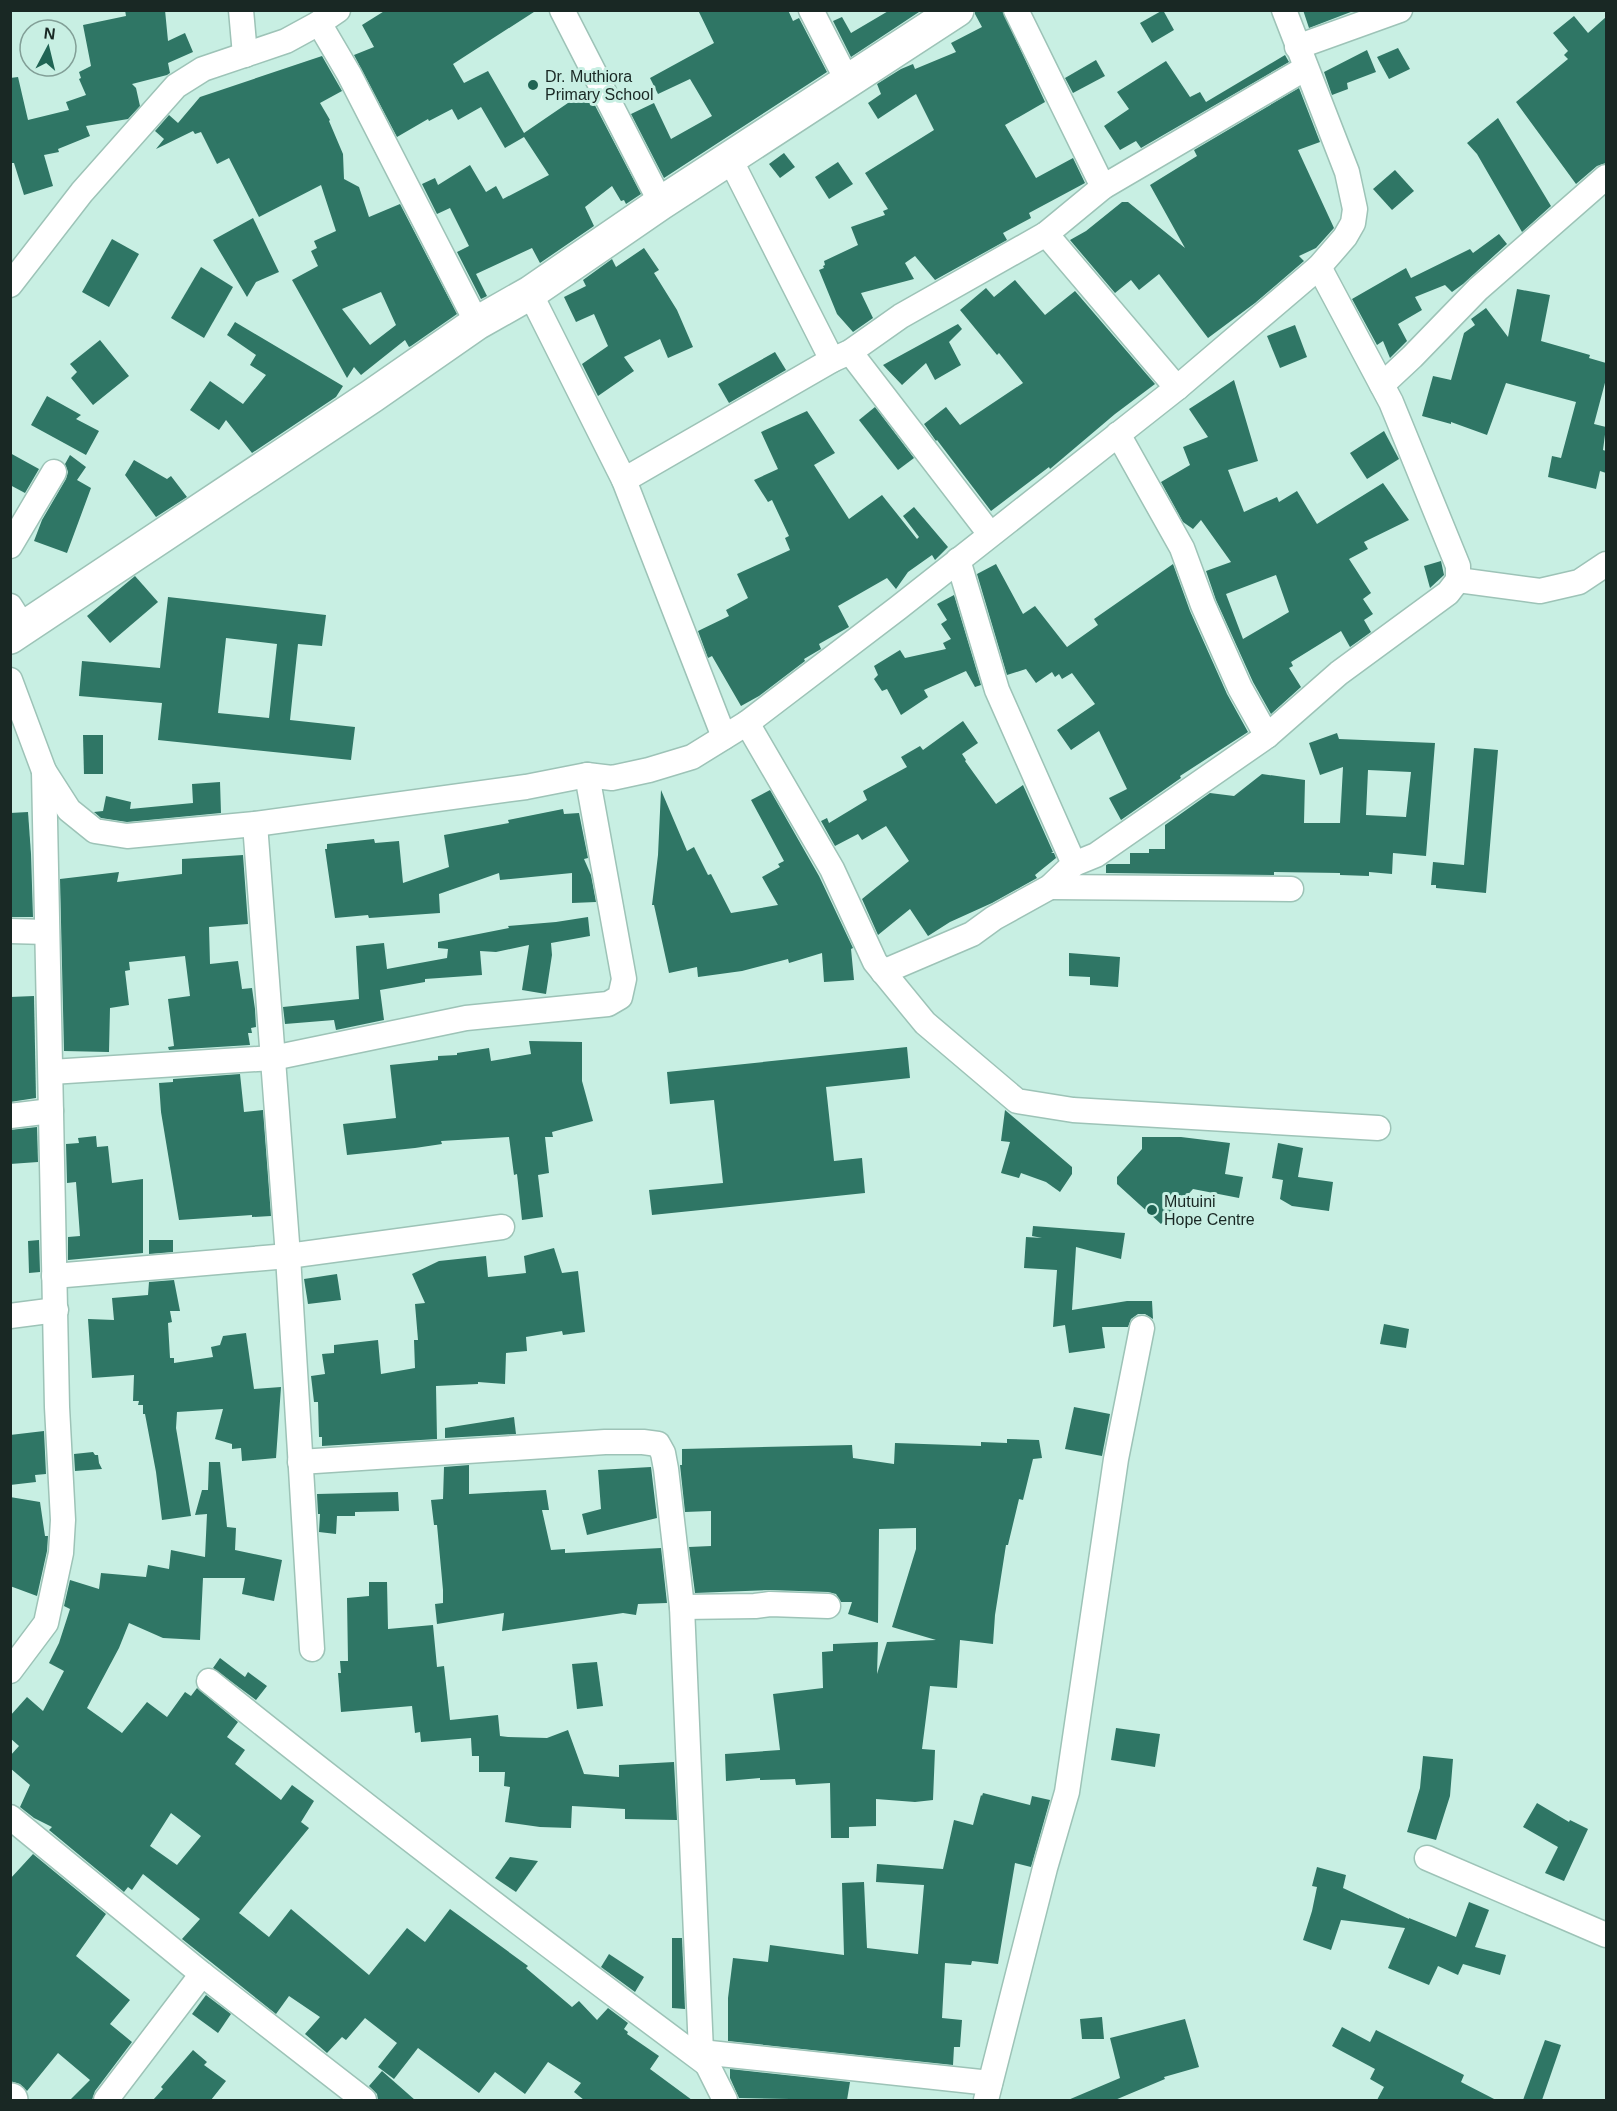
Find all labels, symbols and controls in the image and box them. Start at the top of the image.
north arrow [18,18,78,78]
text: N [43,24,57,43]
place label: Dr. Muthiora Primary School [545,68,653,103]
marker: Dr. Muthiora Primary School [526,78,540,92]
place label: Mutuini Hope Centre [1164,1193,1255,1228]
marker: Mutuini Hope Centre [1145,1203,1159,1217]

